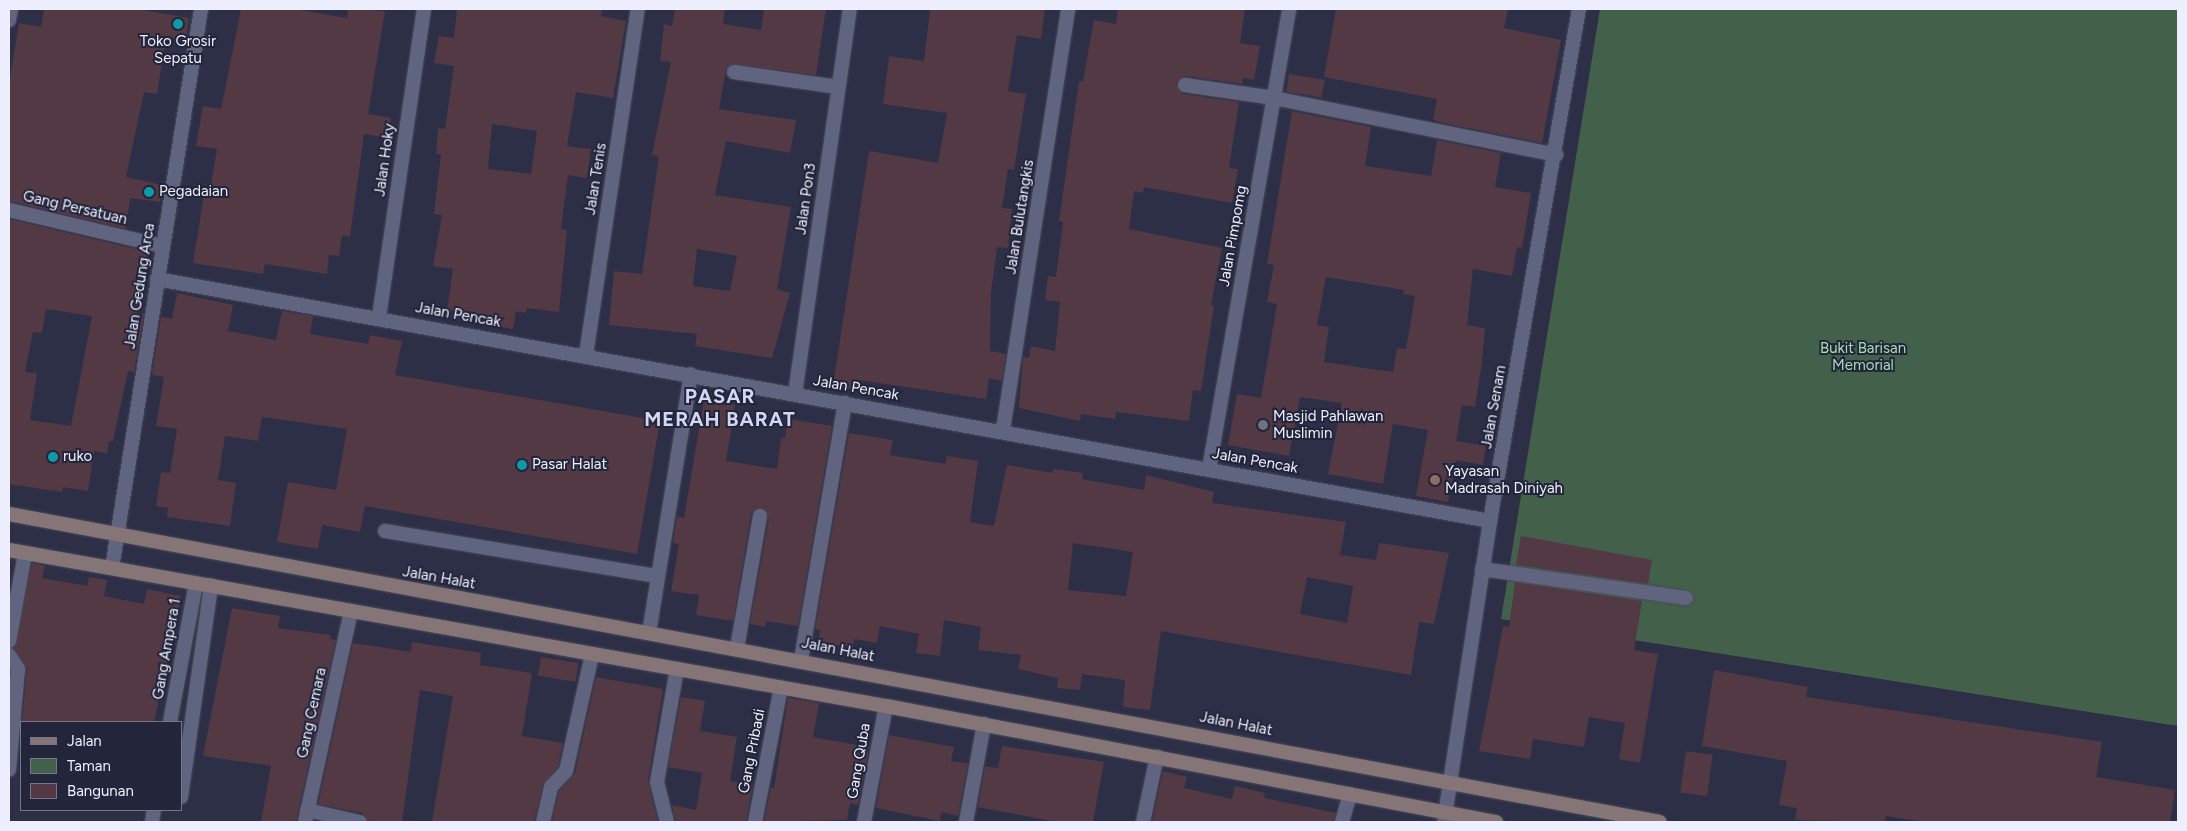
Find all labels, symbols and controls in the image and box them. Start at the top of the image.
marker: Toko Grosir Sepatu [172,18,184,30]
place label: Toko Grosir Sepatu [140,32,216,67]
street label: Jalan Hoky [371,122,399,198]
street label: Jalan Tenis [581,142,611,216]
street label: Jalan Bulutangkis [1002,158,1038,276]
street label: Jalan Pon3 [792,162,820,236]
place label: Pegadaian [159,183,228,201]
street label: Jalan Pimpomg [1215,184,1251,288]
marker: Pegadaian [143,186,155,198]
street label: Gang Persatuan [21,187,129,229]
street label: Jalan Gedung Arca [121,222,159,350]
street label: Jalan Pencak [414,299,502,331]
park label: Bukit Barisan Memorial [1820,339,1906,374]
street label: Jalan Senam [1478,364,1510,450]
street label: Jalan Pencak [812,372,900,404]
district label: PASAR MERAH BARAT [643,384,797,431]
place label: Masjid Pahlawan Muslimin [1273,407,1383,442]
marker: Masjid Pahlawan Muslimin [1257,419,1269,431]
street label: Jalan Pencak [1211,445,1299,477]
place label: ruko [63,448,92,466]
marker: ruko [47,451,59,463]
place label: Pasar Halat [532,456,607,474]
marker: Pasar Halat [516,459,528,471]
place label: Yayasan Madrasah Diniyah [1445,462,1563,497]
marker: Yayasan Madrasah Diniyah [1429,474,1441,486]
street label: Jalan Halat [401,563,477,593]
street label: Gang Ampera 1 [149,597,185,701]
street label: Jalan Halat [800,634,876,666]
street label: Gang Cemara [294,666,330,760]
street label: Gang Pribadi [735,707,769,795]
street label: Jalan Halat [1198,708,1274,740]
legend [20,721,182,811]
street label: Gang Quba [843,722,875,800]
text: Jalan [67,732,102,750]
text: Taman [67,757,111,775]
text: Bangunan [67,782,134,800]

